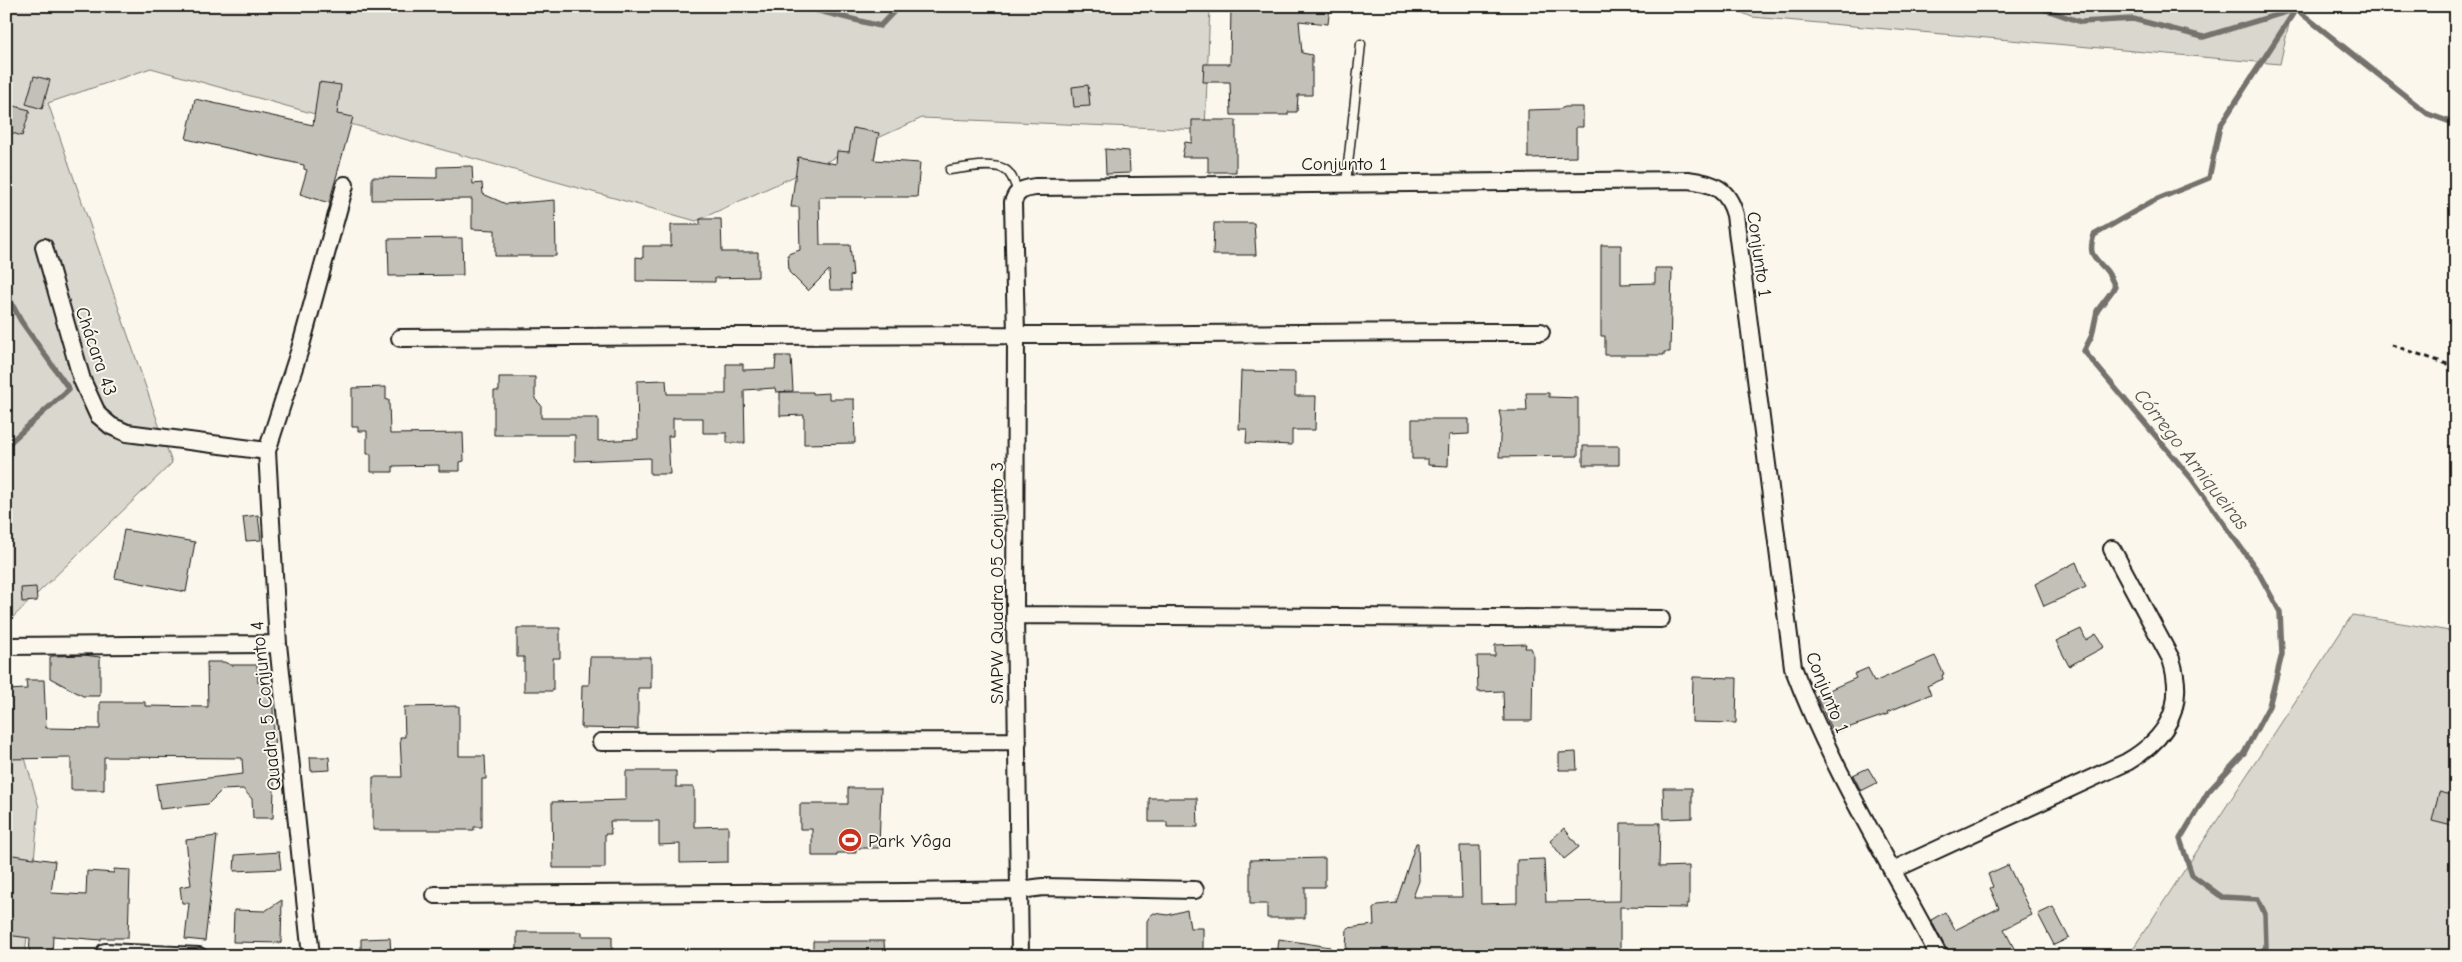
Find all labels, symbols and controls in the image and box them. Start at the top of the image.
street label: Conjunto 1 [1301,153,1387,175]
street label: Conjunto 1 [1742,210,1776,298]
street label: Chácara 43 [71,304,122,399]
water label: Córrego Arniqueiras [2129,384,2254,535]
street label: SMPW Quadra 05 Conjunto 3 [986,462,1008,704]
street label: Quadra 5 Conjunto 4 [246,620,286,792]
street label: Conjunto 1 [1801,649,1853,736]
sports icon: Park Yôga [837,827,863,853]
place label: Park Yôga [868,830,952,852]

